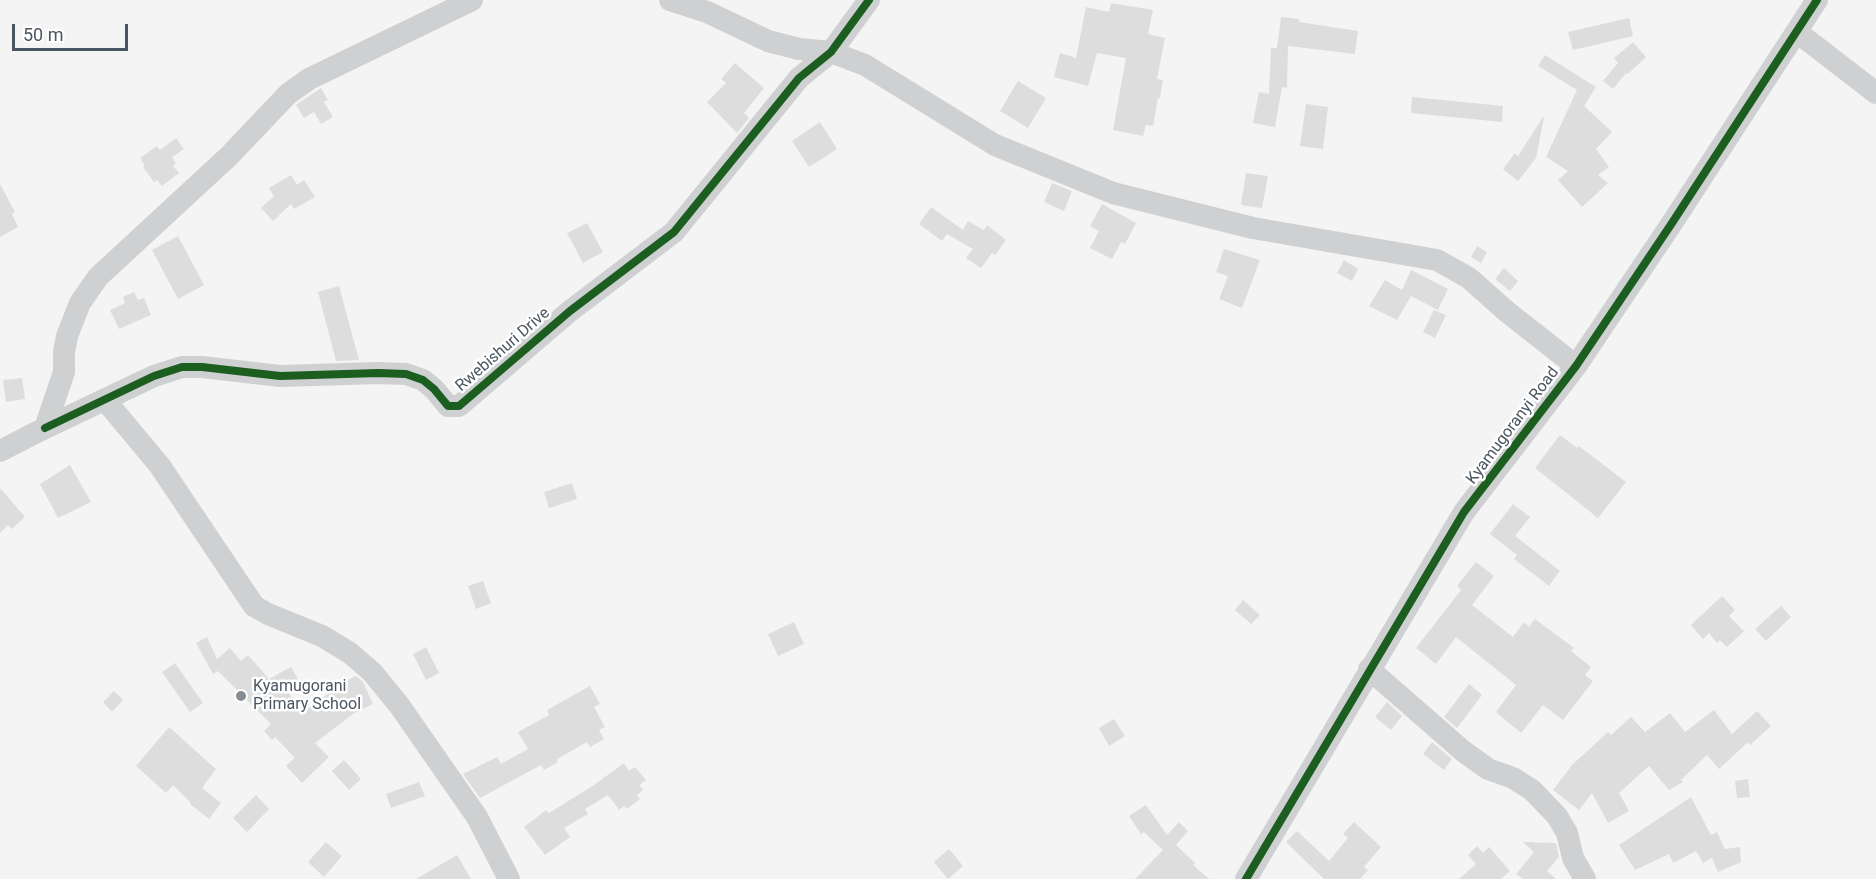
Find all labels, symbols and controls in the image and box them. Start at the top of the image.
scale bar [15,12,130,50]
text: 50 m [23,24,63,45]
street label: Rwebishuri Drive [452,304,554,396]
street label: Kyamugoranyi Road [1463,364,1563,488]
place label: Kyamugorani Primary School [253,677,361,715]
marker: Kyamugorani Primary School [234,689,248,703]

